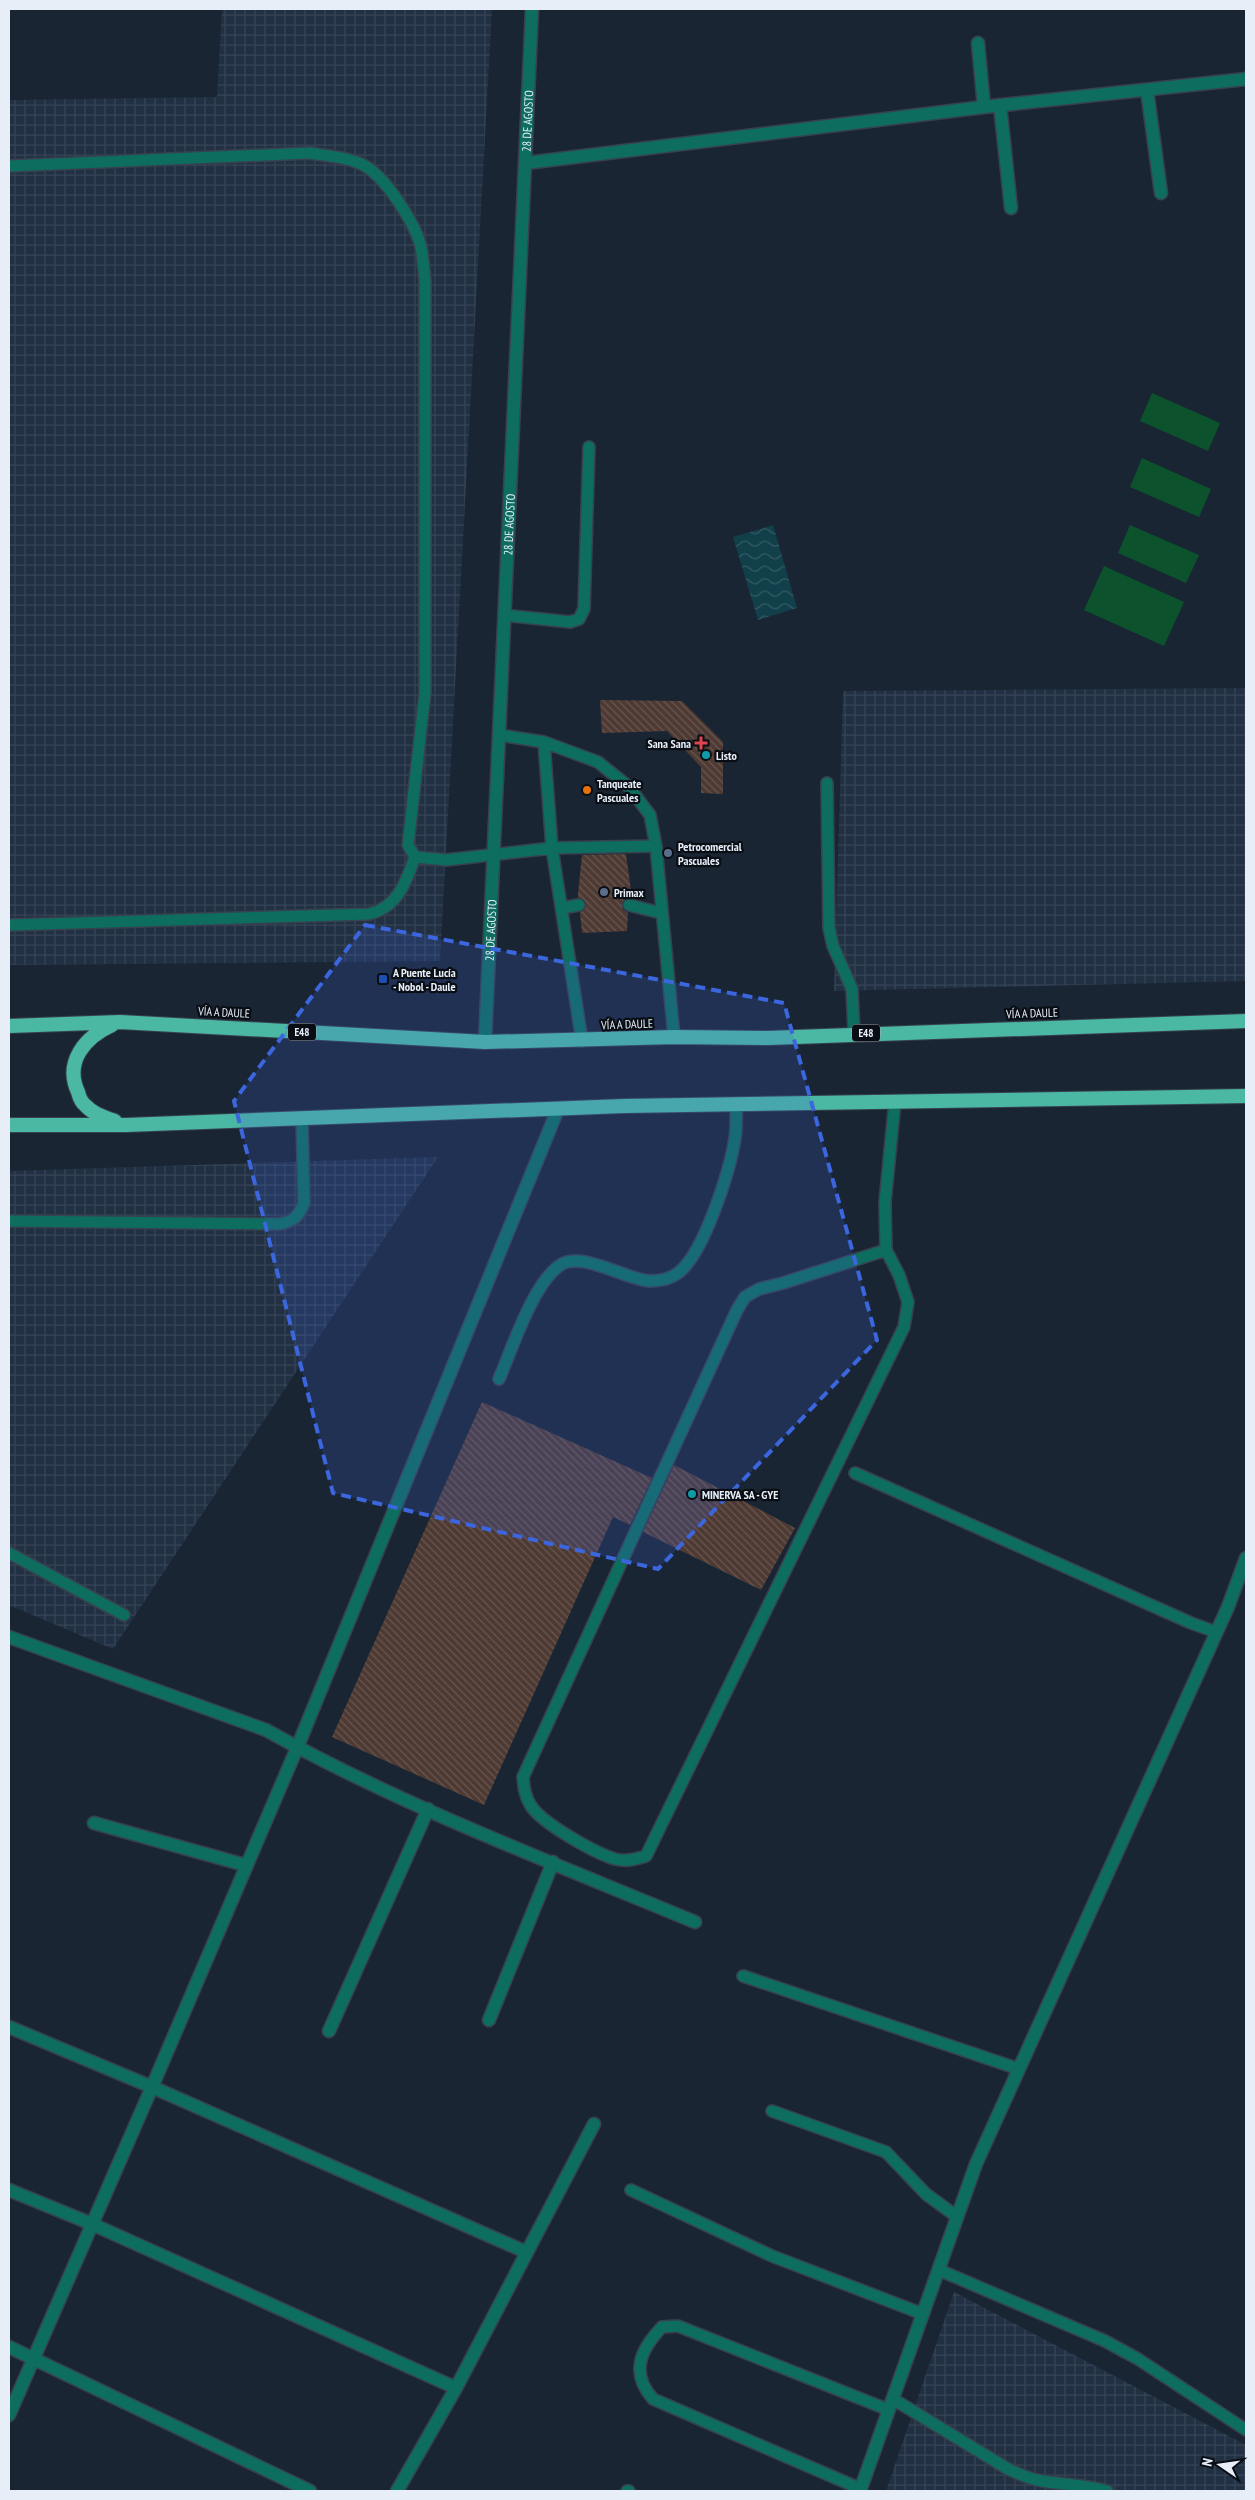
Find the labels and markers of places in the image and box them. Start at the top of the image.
place label: Sana Sana [647,736,691,751]
marker: Sana Sana [695,737,707,749]
place label: Listo [716,748,737,763]
marker: Listo [700,749,712,761]
place label: Tanqueate Pascuales [597,776,641,805]
marker: Tanqueate Pascuales [581,784,593,796]
place label: Petrocomercial Pascuales [678,839,742,868]
marker: Petrocomercial Pascuales [662,847,674,859]
place label: Primax [614,885,645,900]
marker: Primax [598,886,610,898]
place label: A Puente Lucía - Nobol - Daule [392,965,456,994]
marker: A Puente Lucía - Nobol - Daule [377,973,389,985]
place label: MINERVA SA - GYE [702,1487,778,1502]
marker: MINERVA SA - GYE [686,1488,698,1500]

